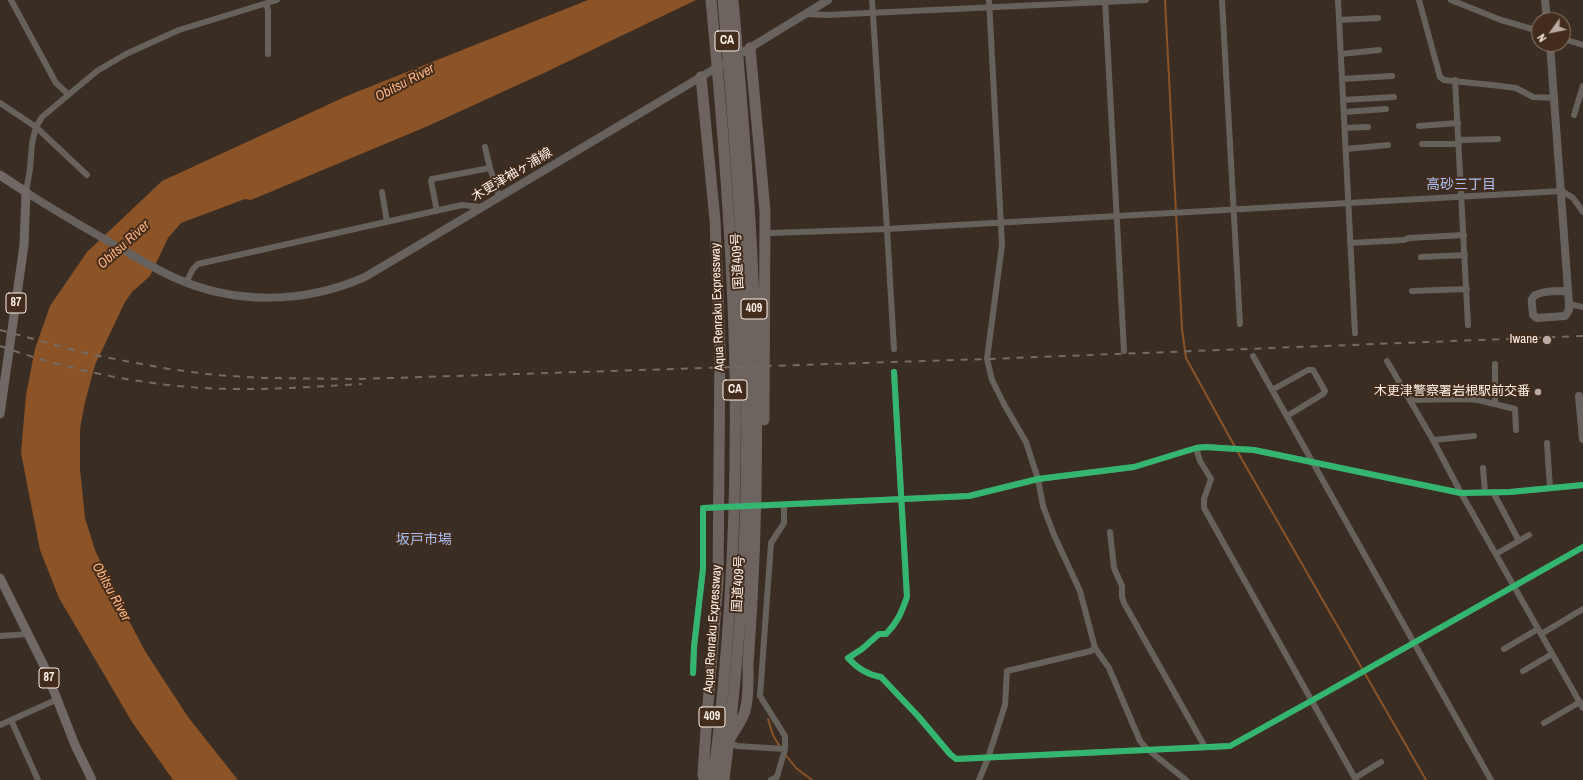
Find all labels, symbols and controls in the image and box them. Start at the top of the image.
north arrow [1531,12,1571,52]
road number: CA [715,31,739,51]
text: N [1534,31,1549,45]
water label: Obitsu River [373,60,437,106]
street label: 木更津袖ヶ浦線 [469,145,555,205]
district label: 高砂三丁目 [1426,177,1496,193]
water label: Obitsu River [94,217,154,273]
street label: 国道409号 [729,232,747,290]
street label: Aqua Renraku Expressway [708,242,728,372]
road number: 87 [6,293,26,313]
road number: 409 [741,299,767,319]
place label: Iwane [1510,332,1538,348]
marker: Iwane [1541,334,1553,346]
road number: CA [723,380,747,400]
place label: 木更津警察署岩根駅前交番 [1374,384,1530,400]
marker: 木更津警察署岩根駅前交番 [1533,387,1543,397]
district label: 坂戸市場 [396,532,452,548]
street label: 国道409号 [730,555,748,613]
water label: Obitsu River [88,560,134,624]
street label: Aqua Renraku Expressway [701,564,725,694]
road number: 87 [39,668,59,688]
road number: 409 [699,707,725,727]

